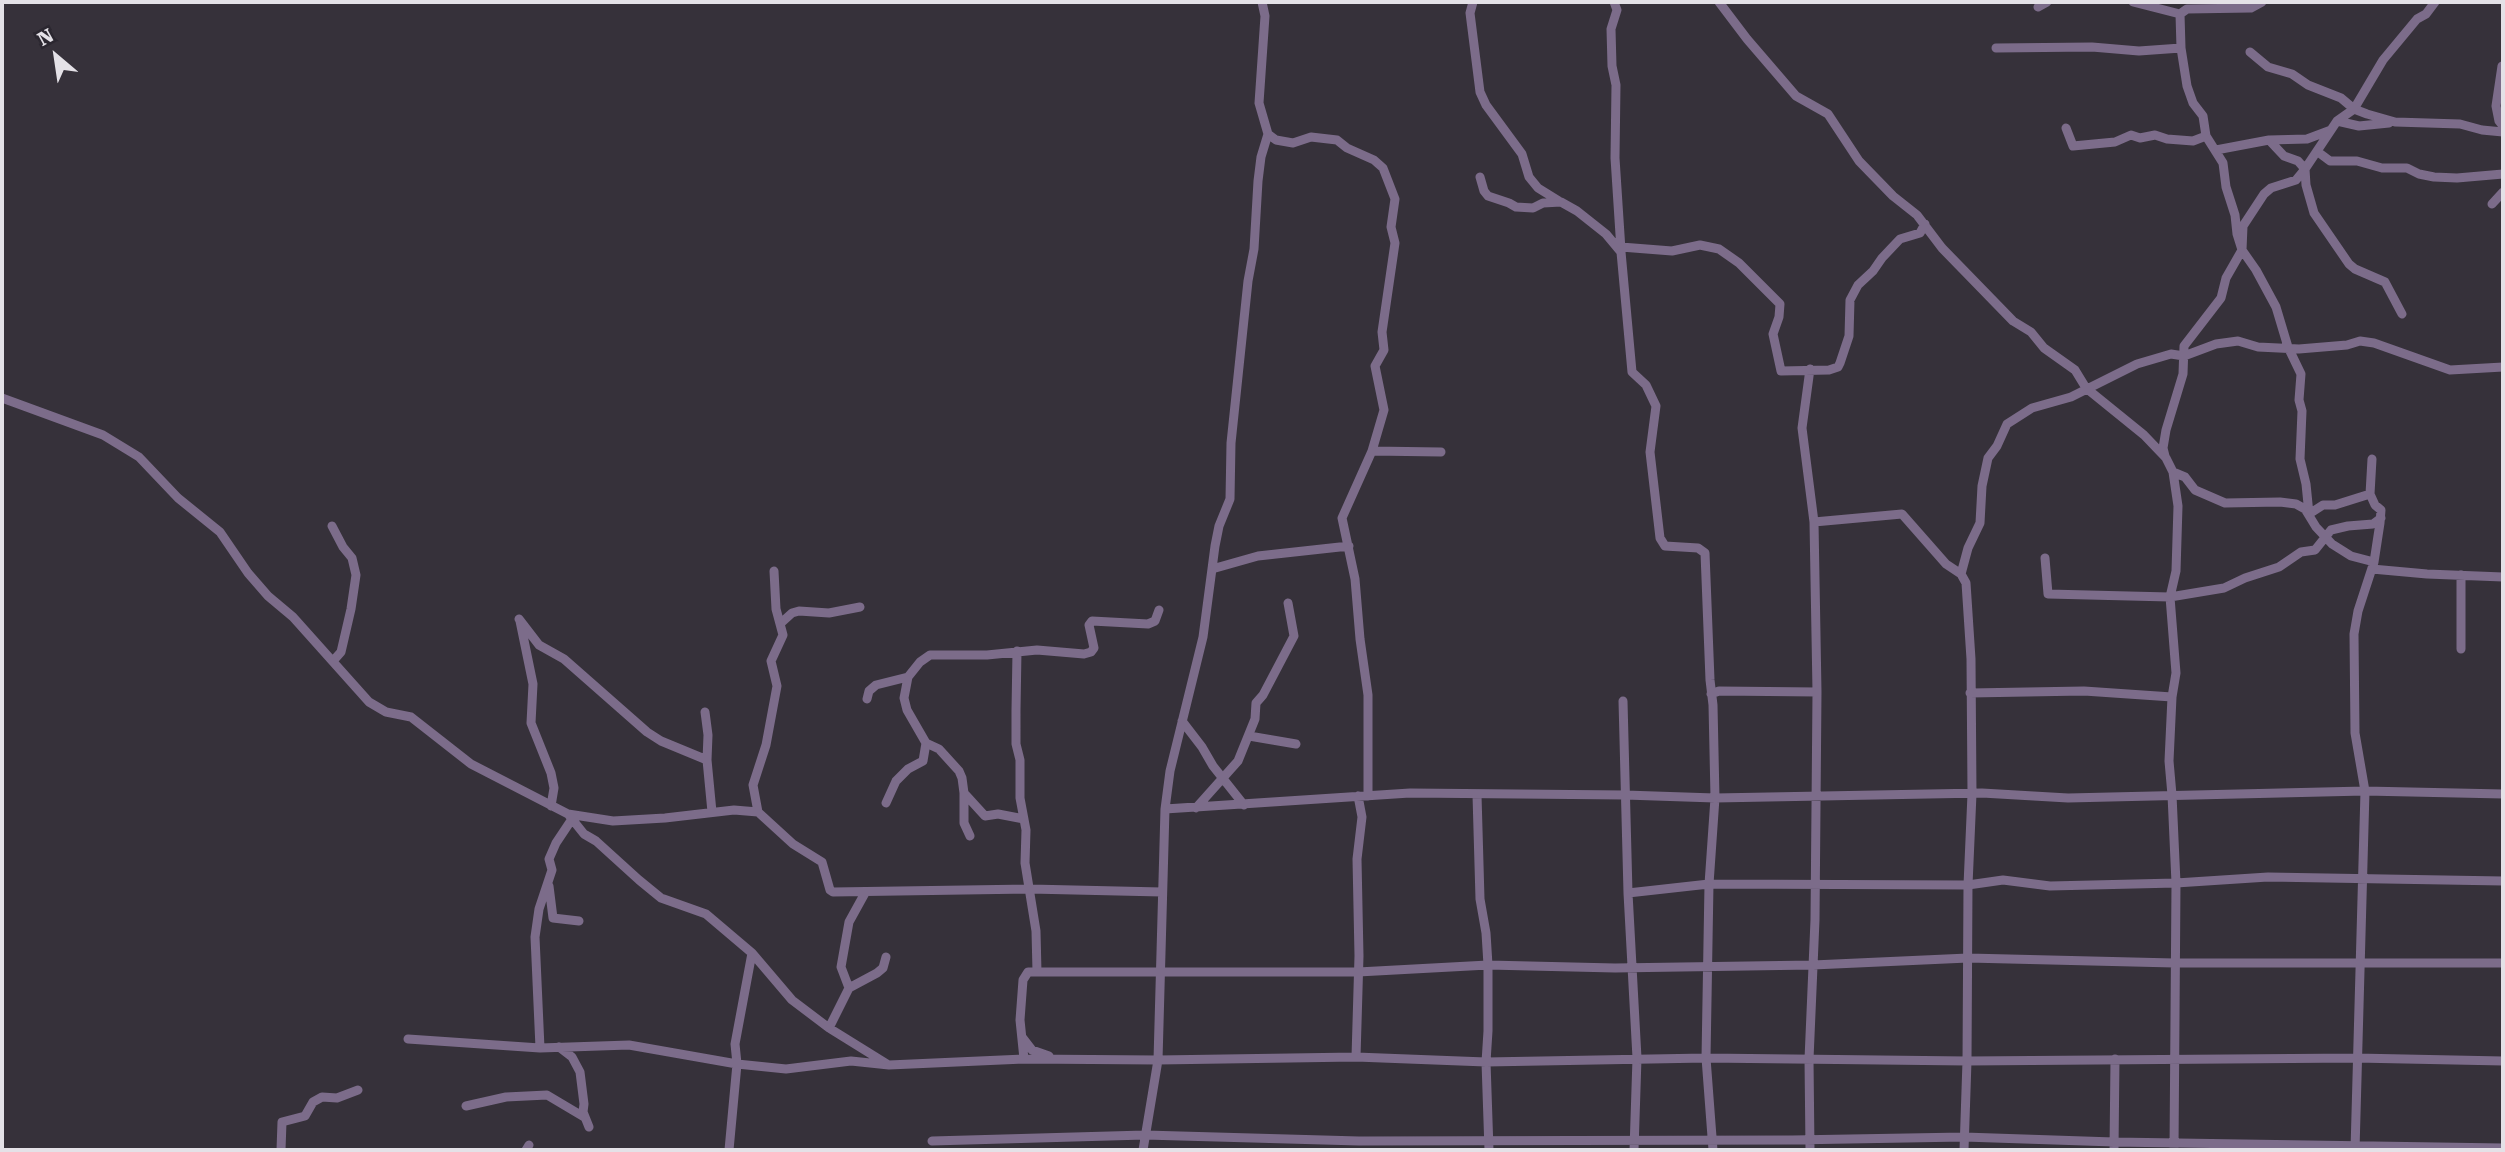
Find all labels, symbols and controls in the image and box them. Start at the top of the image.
north arrow [21,21,91,91]
text: N [34,24,58,51]

